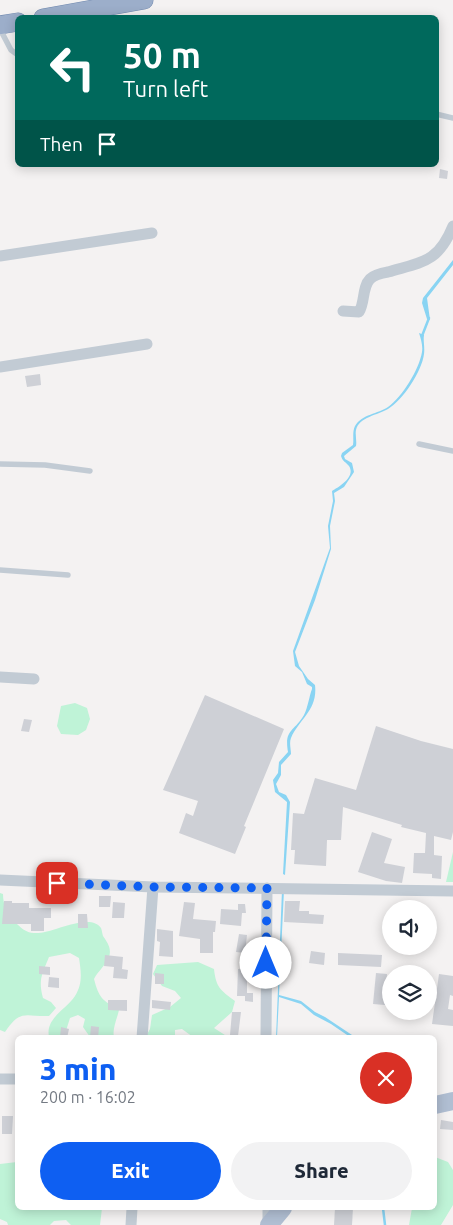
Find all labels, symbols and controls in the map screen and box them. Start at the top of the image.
icon: left [40,35,105,100]
text: 50 m [123,35,201,75]
text: Turn left [123,76,208,101]
icon: arrive [93,130,121,158]
text: Then [40,133,83,155]
pin [36,862,78,904]
icon: arrive [43,869,71,897]
map controls [382,900,437,1020]
button: sound [382,900,437,955]
position arrow [239,936,291,988]
button: layers [382,965,437,1020]
text: 3 min [40,1052,116,1086]
button: close [360,1052,412,1104]
text: 200 m · 16:02 [40,1088,136,1106]
button: Exit [40,1142,221,1200]
button: Share [231,1142,412,1200]

